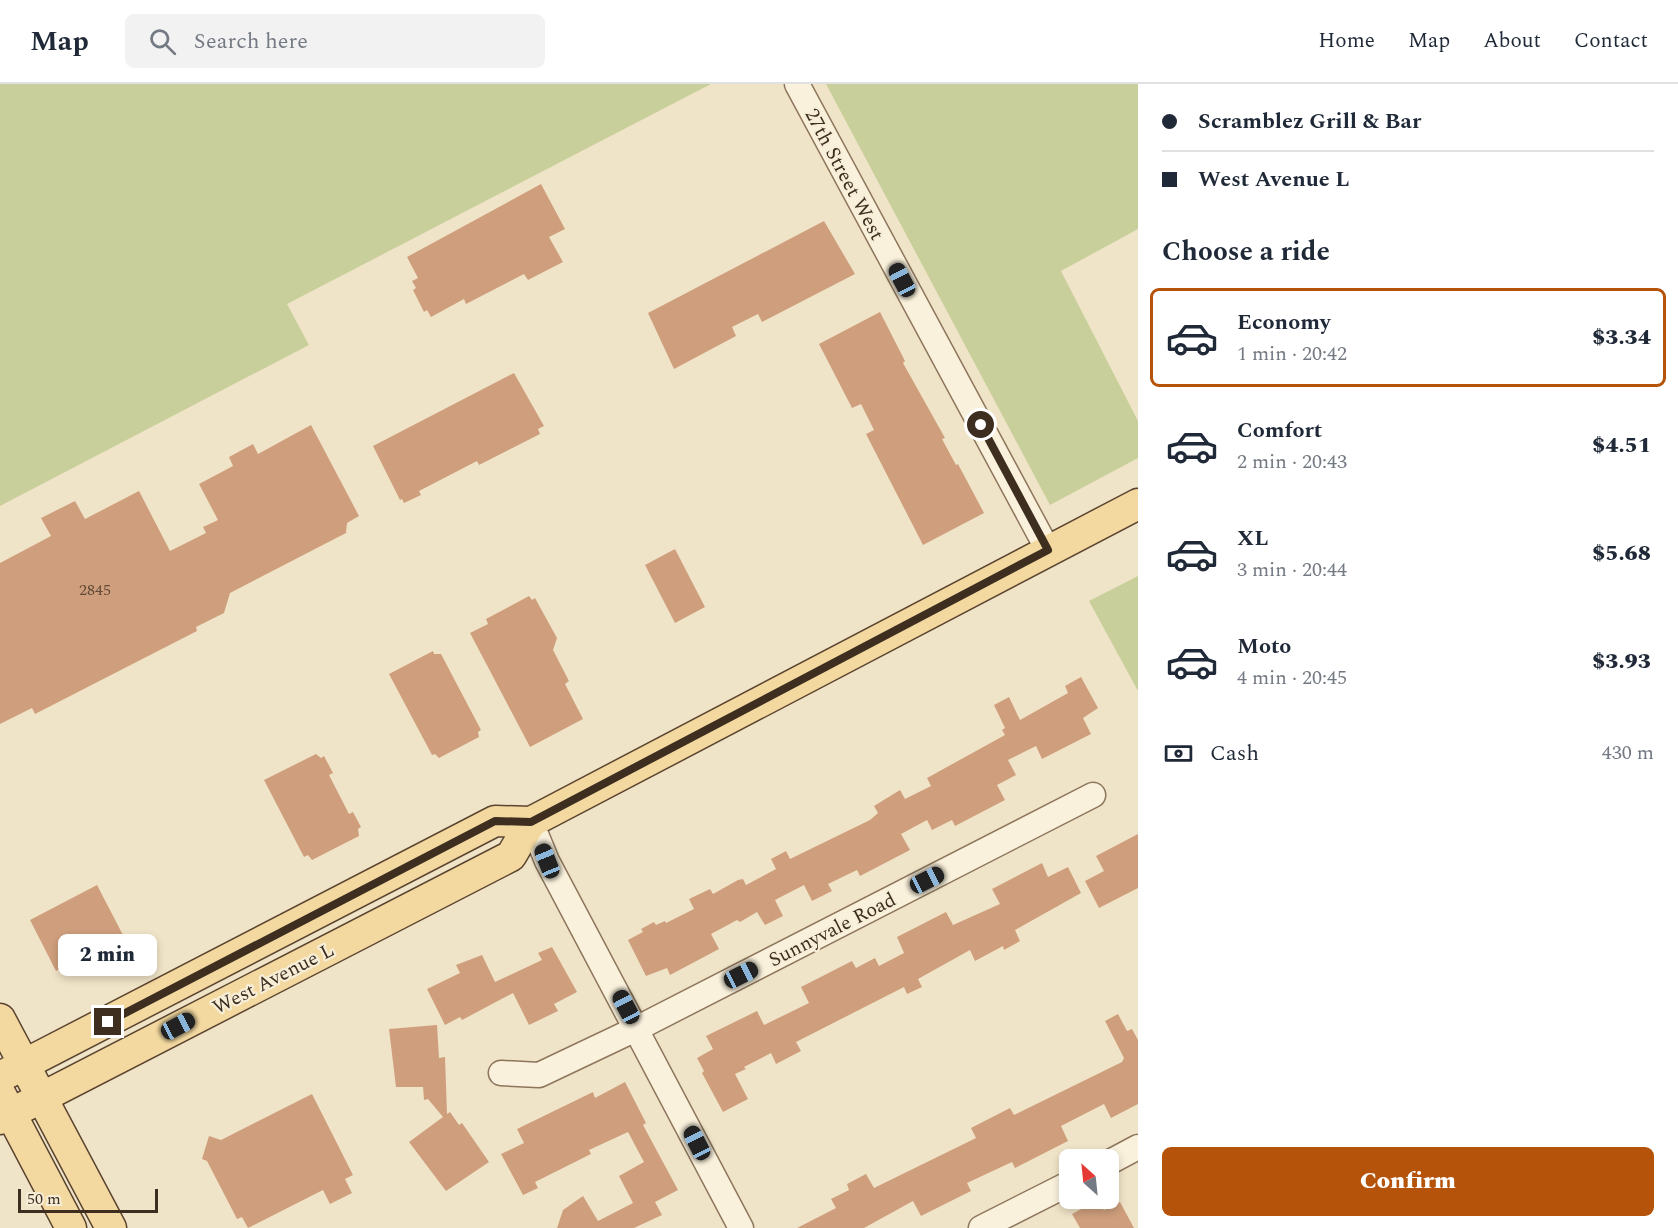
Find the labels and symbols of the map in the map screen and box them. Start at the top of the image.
street label: 27th Street West [797,103,892,246]
car [886,260,918,300]
route start [967,411,994,438]
house number: 2845 [79,578,111,602]
car [532,841,562,881]
car [907,864,947,896]
street label: Sunnyvale Road [764,885,901,975]
callout: 2 min [58,935,158,977]
street label: West Avenue L [207,935,340,1022]
car [721,959,761,991]
car [610,987,642,1027]
route end [94,1008,121,1035]
car [158,1010,198,1042]
car [681,1123,713,1163]
north arrow [1059,1149,1119,1209]
scale bar [18,1186,158,1214]

